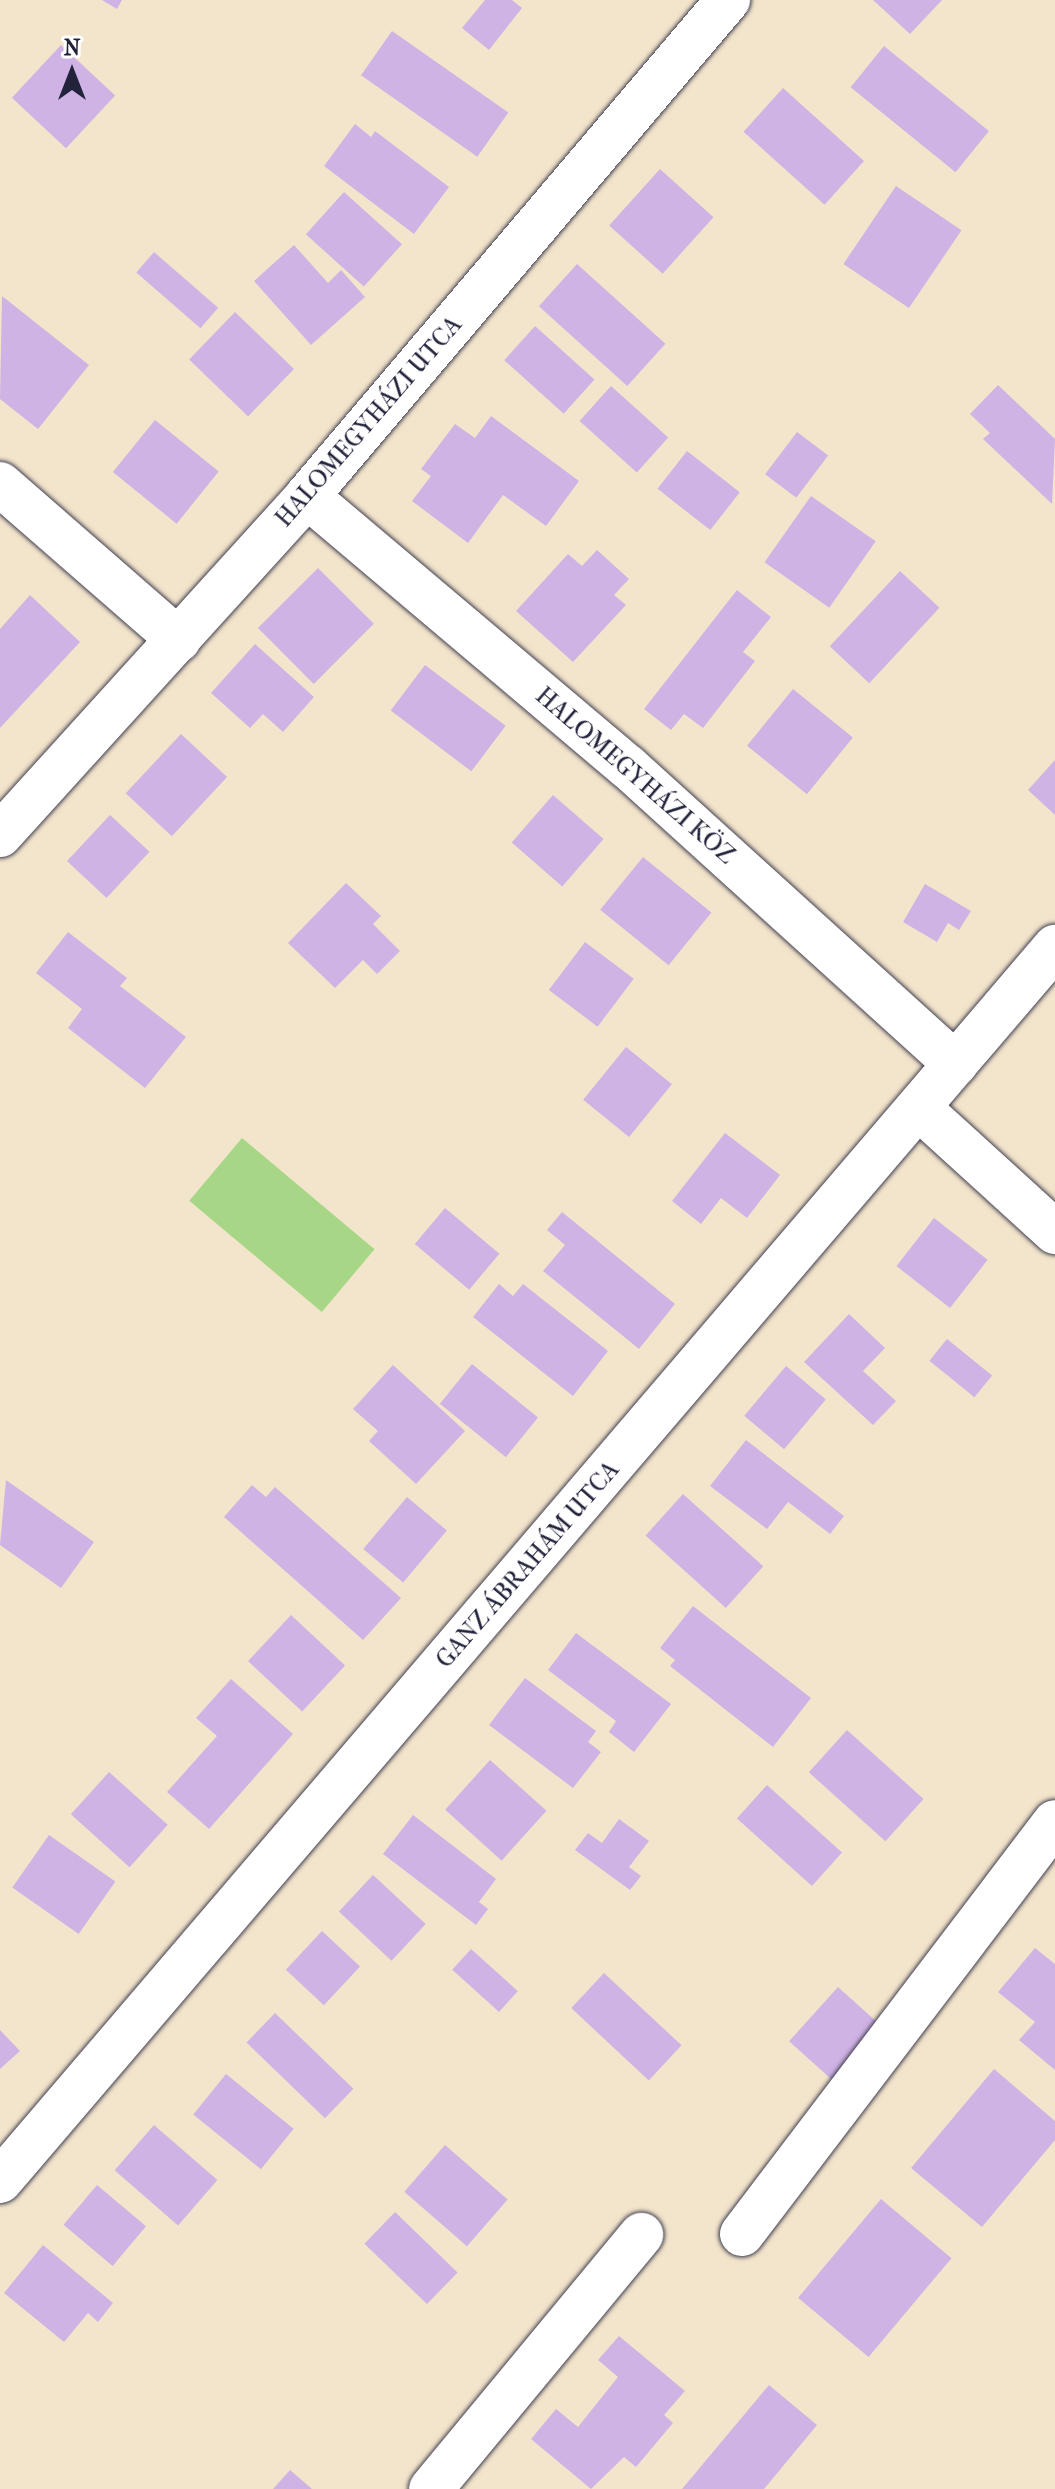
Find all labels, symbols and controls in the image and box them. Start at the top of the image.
north arrow [32,32,112,112]
text: N [64,35,80,61]
street label: HALOMEGYHÁZI UTCA [270,311,468,533]
street label: HALOMEGYHÁZI KÖZ [529,682,741,870]
street label: GANZ ÁBRAHÁM UTCA [430,1456,626,1674]

